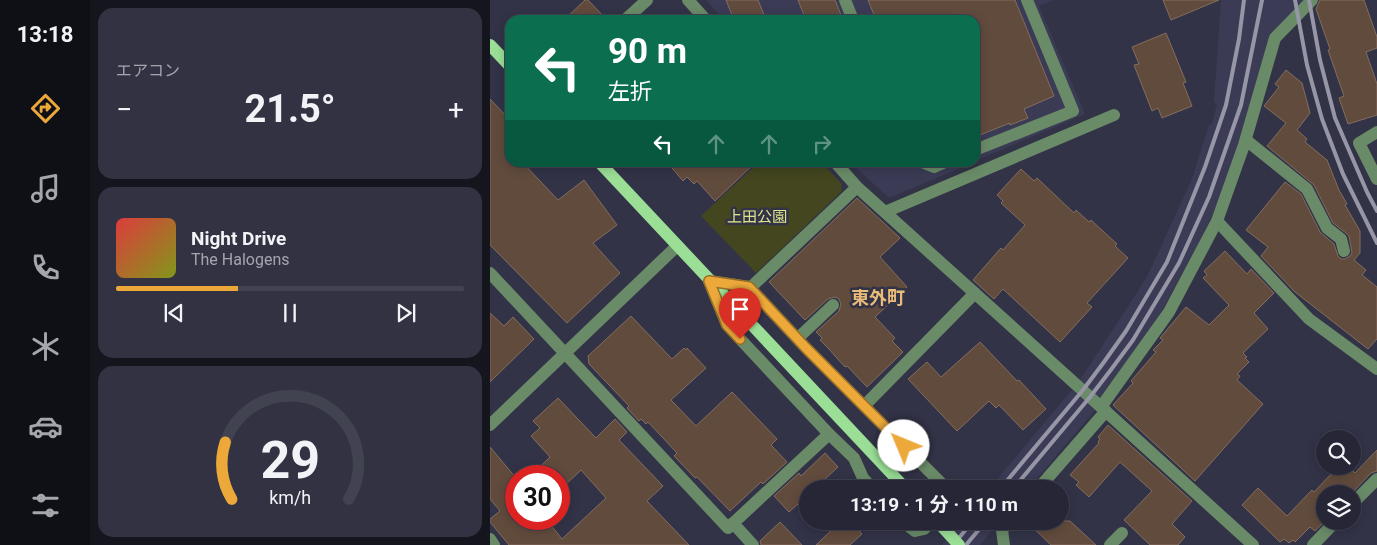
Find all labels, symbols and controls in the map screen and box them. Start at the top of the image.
text: 13:18 [17,22,73,47]
text: 90 m [608,31,687,72]
icon: left [525,35,590,100]
text: エアコン [116,61,180,80]
text: 左折 [608,79,652,104]
text: 21.5° [244,87,336,131]
icon: directions [28,91,63,126]
text: − [116,93,132,126]
text: + [448,93,464,126]
icon: left [649,130,677,158]
icon: ahead [702,130,730,158]
icon: ahead [755,130,783,158]
icon: right [808,130,836,158]
icon: music [28,171,63,206]
park label: 上田公園 [727,208,787,226]
text: Night Drive [191,227,286,250]
icon: phone [28,250,63,285]
text: The Halogens [191,250,290,269]
district label: 東外町 [851,287,905,308]
pin [719,288,761,339]
icon: arrive [726,295,754,323]
icon: previous [160,299,188,327]
icon: pause [276,299,304,327]
icon: next [392,299,420,327]
icon: climate [28,329,63,364]
icon: car [28,409,63,444]
position arrow [877,419,929,471]
text: 29 [260,430,320,491]
map controls [1316,430,1361,530]
button: search [1316,430,1361,475]
speed limit sign: 30 [505,465,570,530]
button: layers [1316,485,1361,530]
text: km/h [269,487,311,508]
icon: filters [28,488,63,523]
text: 13:19 · 1 分 · 110 m [850,493,1018,516]

